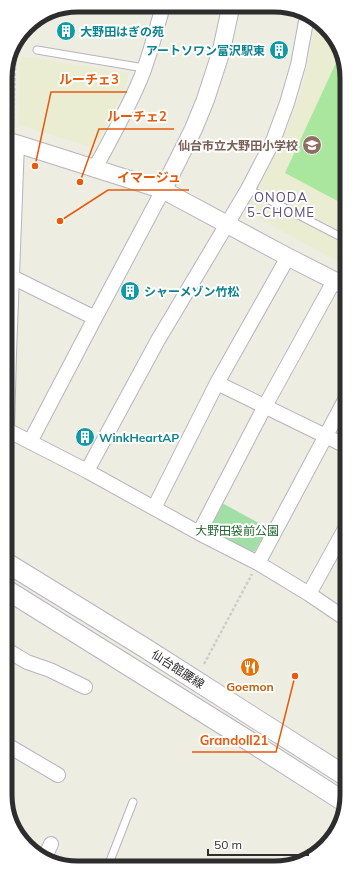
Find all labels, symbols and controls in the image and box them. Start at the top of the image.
building icon: 大野田はぎの苑 [55,20,77,42]
place label: 大野田はぎの苑 [80,24,164,39]
building icon: アートソワン富沢駅東 [268,39,290,61]
place label: アートソワン富沢駅東 [146,43,265,58]
callout: ルーチェ3 [51,67,127,92]
text: ルーチェ3 [59,71,119,87]
callout: ルーチェ2 [99,104,174,129]
text: ルーチェ2 [107,108,167,124]
school or university icon: 仙台市立大野田小学校 [301,134,323,156]
place label: 仙台市立大野田小学校 [178,138,298,153]
callout: イマージュ [108,165,189,190]
text: イマージュ [117,169,181,185]
district label: ONODA 5-CHOME [247,189,315,220]
building icon: シャーメゾン竹松 [119,280,141,302]
place label: シャーメゾン竹松 [144,284,240,299]
building icon: WinkHeartAP [74,426,96,448]
place label: WinkHeartAP [99,430,179,445]
park label: 大野田袋前公園 [195,523,279,538]
street label: 仙台館腰線 [149,646,207,692]
restaurant icon: Goemon [239,656,261,678]
place label: Goemon [226,679,274,694]
callout: Grandoll21 [192,727,276,752]
text: Grandoll21 [200,732,269,748]
scale bar [208,831,308,857]
text: 50 m [214,837,242,852]

